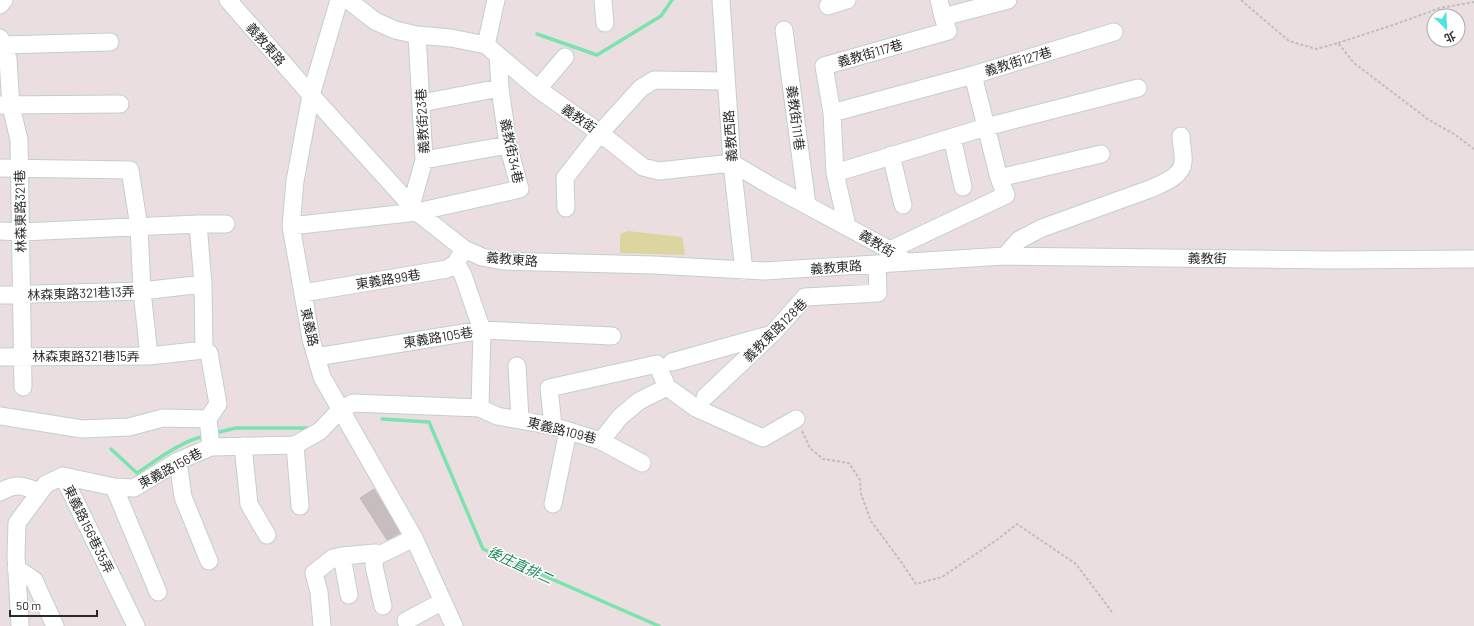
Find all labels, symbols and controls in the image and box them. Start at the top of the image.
north arrow [1426,8,1466,48]
street label: 義教東路 [243,19,289,69]
text: 北 [1443,29,1458,46]
street label: 義教街117巷 [835,36,905,70]
street label: 義教街127巷 [982,43,1054,79]
street label: 義教街111巷 [784,84,808,152]
street label: 義教街23巷 [412,88,432,154]
street label: 義教街 [558,100,600,136]
street label: 義教西路 [720,109,740,163]
street label: 義教街34巷 [497,117,527,185]
street label: 林森東路321巷 [11,169,29,253]
street label: 義教街 [856,226,898,260]
street label: 義教東路 [485,249,539,269]
street label: 義教街 [1187,250,1227,266]
street label: 義教東路 [809,257,863,277]
street label: 東義路99巷 [354,266,422,292]
street label: 林森東路321巷13弄 [27,283,135,303]
street label: 義教東路128巷 [740,295,810,365]
street label: 東義路 [298,306,322,348]
street label: 東義路105巷 [402,324,474,350]
street label: 林森東路321巷15弄 [32,348,140,364]
street label: 東義路109巷 [526,414,598,446]
street label: 東義路156巷 [135,445,205,491]
street label: 東義路156巷35弄 [61,482,117,576]
water label: 後庄直排二 [485,542,556,587]
scale bar [10,592,97,618]
text: 50 m [16,598,41,612]

